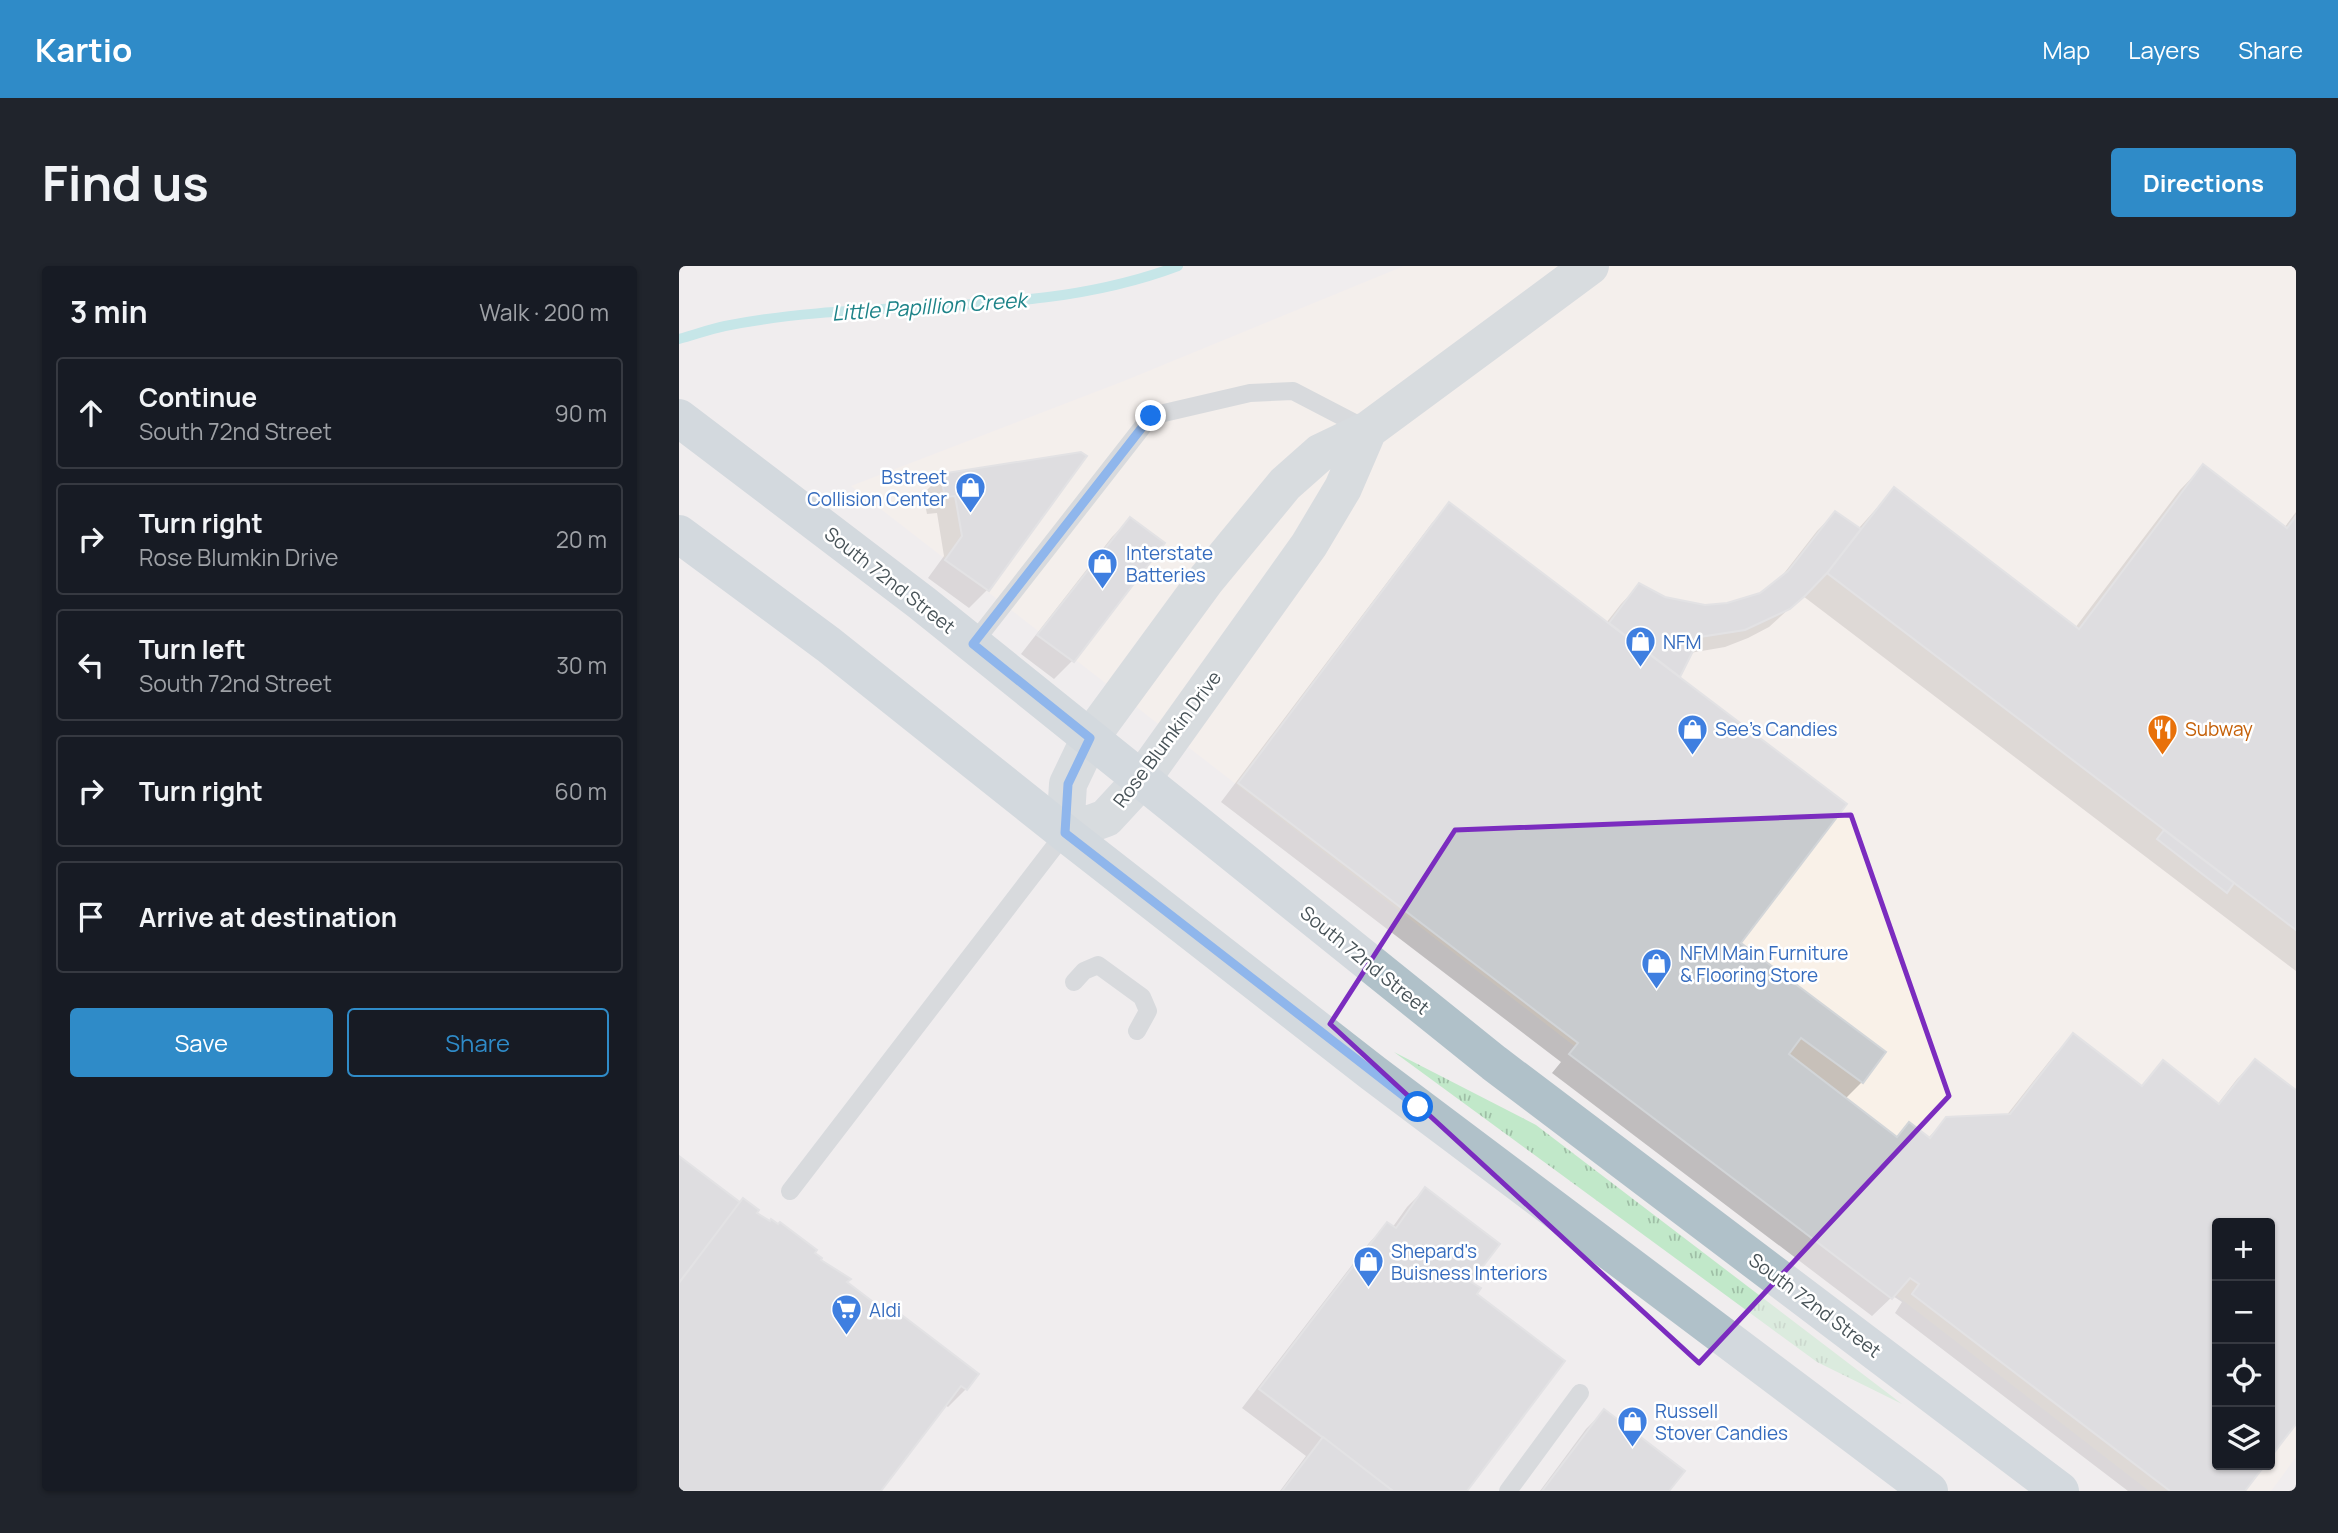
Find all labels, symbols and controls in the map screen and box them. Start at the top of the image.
text: Kartio [35,27,132,72]
text: Map [2043,33,2090,66]
text: Layers [2128,33,2200,66]
text: Share [2238,33,2303,66]
button: Directions [2111,148,2296,217]
text: Find us [42,149,209,216]
water label: Little Papillion Creek [831,285,1030,327]
text: 3 min [70,291,148,332]
text: Walk · 200 m [479,296,609,328]
text: Continue [139,379,257,415]
icon: ahead [72,394,110,432]
text: 90 m [555,397,607,429]
route end [1135,400,1166,431]
text: South 72nd Street [139,415,332,447]
place label: Bstreet Collision Center [807,464,947,512]
shop icon: Bstreet Collision Center [953,471,987,515]
text: Turn right [139,505,263,541]
icon: right [72,520,110,558]
street label: South 72nd Street [819,521,961,639]
text: 20 m [556,523,607,555]
place label: Interstate Batteries [1126,540,1213,588]
text: Rose Blumkin Drive [139,541,339,573]
shop icon: Interstate Batteries [1086,547,1120,591]
shop icon: NFM [1623,625,1657,669]
place label: NFM [1663,629,1702,655]
text: Turn left [139,631,246,667]
icon: left [72,646,110,684]
text: 30 m [556,649,607,681]
street label: Rose Blumkin Drive [1107,665,1227,813]
text: South 72nd Street [139,667,332,699]
shop icon: See's Candies [1675,712,1709,756]
restaurant icon: Subway [2145,712,2179,756]
place label: See's Candies [1715,716,1838,742]
place label: Subway [2185,716,2253,742]
icon: right [72,772,110,810]
text: Turn right [139,773,263,809]
text: 60 m [555,775,607,807]
icon: arrive [72,898,110,936]
text: Arrive at destination [139,899,397,935]
street label: South 72nd Street [1295,900,1435,1020]
place label: NFM Main Furniture & Flooring Store [1680,940,1848,988]
shop icon: NFM Main Furniture & Flooring Store [1640,947,1674,991]
button: Save [70,1008,333,1077]
button: Share [347,1008,609,1077]
route start [1402,1091,1433,1122]
map controls [2212,1218,2275,1470]
button: + [2212,1218,2275,1281]
place label: Shepard's Buisness Interiors [1391,1238,1547,1286]
shop icon: Shepard's Buisness Interiors [1351,1245,1385,1289]
street label: South 72nd Street [1744,1247,1886,1363]
button: − [2212,1281,2275,1344]
supermarket icon: Aldi [829,1293,863,1337]
place label: Aldi [869,1297,901,1323]
button: locate [2212,1344,2275,1407]
place label: Russell Stover Candies [1655,1398,1788,1446]
shop icon: Russell Stover Candies [1615,1405,1649,1449]
button: layers [2212,1407,2275,1470]

